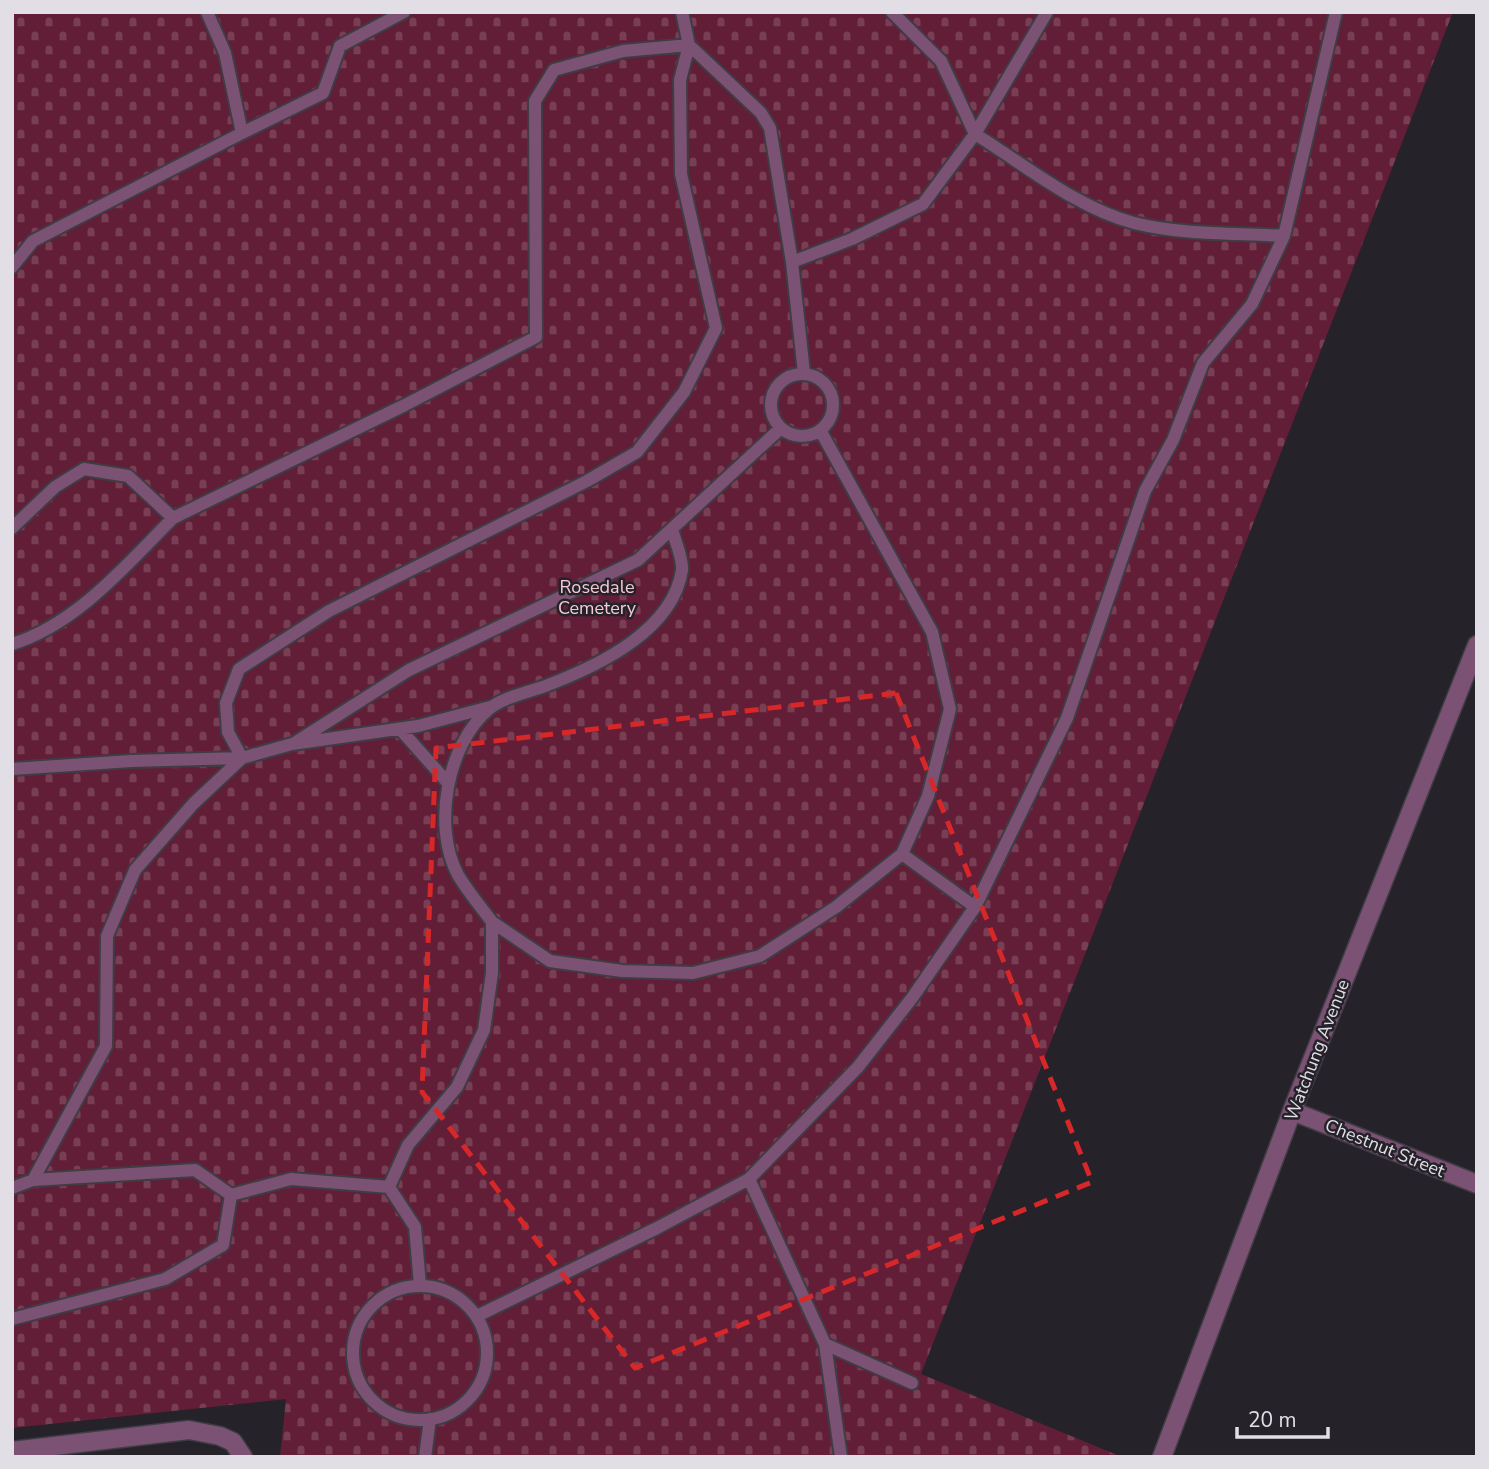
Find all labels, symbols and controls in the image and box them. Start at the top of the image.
park label: Rosedale Cemetery [558,575,637,620]
street label: Watchung Avenue [1279,976,1355,1124]
street label: Chestnut Street [1322,1113,1449,1183]
scale bar [1237,1396,1328,1440]
text: 20 m [1248,1406,1297,1434]

